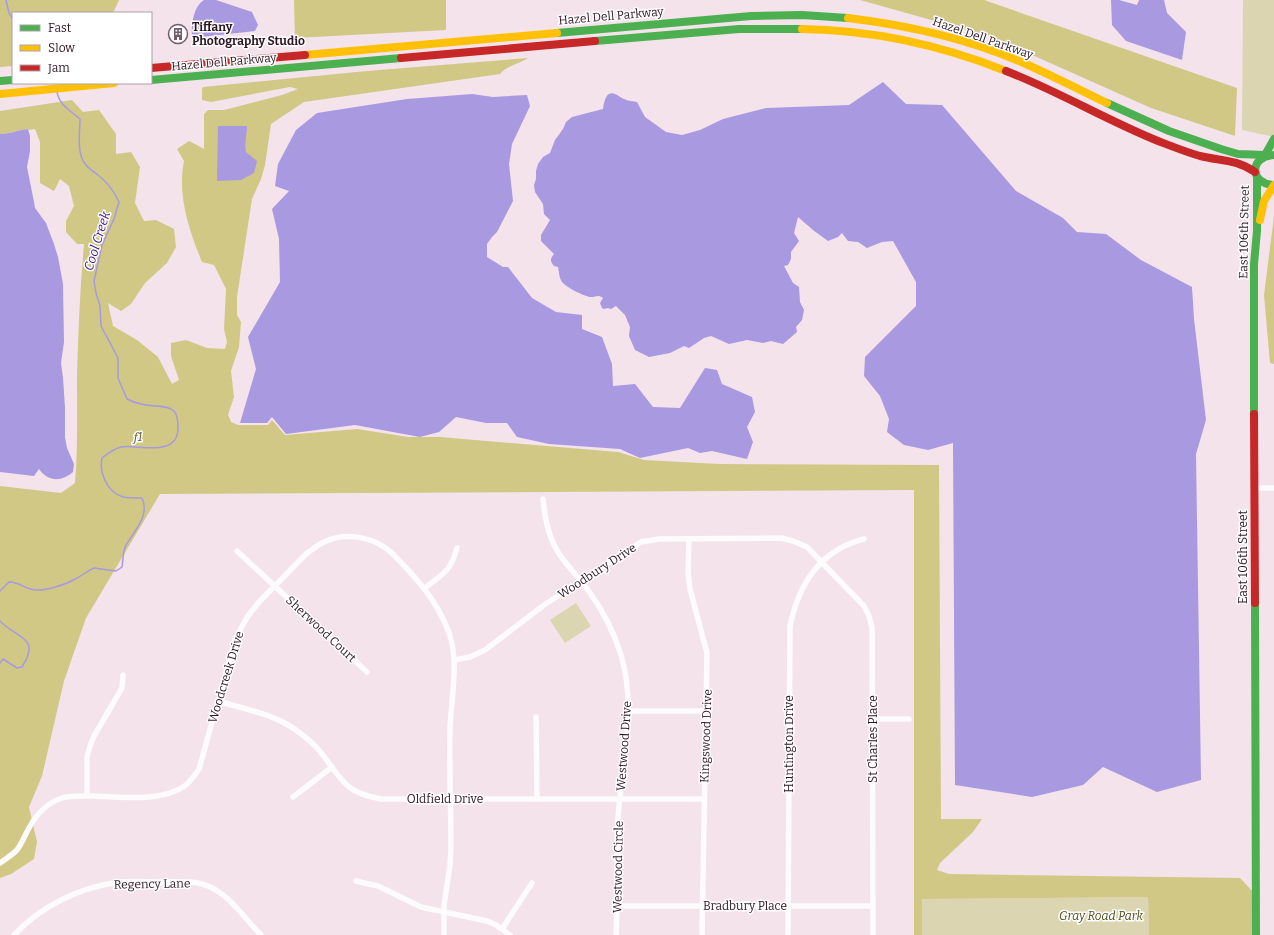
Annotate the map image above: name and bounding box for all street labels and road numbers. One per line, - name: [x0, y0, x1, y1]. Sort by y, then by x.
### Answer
- street label: Hazel Dell Parkway: [558, 4, 665, 28]
- street label: Hazel Dell Parkway: [931, 14, 1036, 62]
- street label: Hazel Dell Parkway: [171, 50, 278, 74]
- street label: East 106th Street: [1236, 184, 1252, 279]
- street label: East 106th Street: [1236, 509, 1250, 604]
- street label: Woodbury Drive: [555, 540, 639, 602]
- street label: Sherwood Court: [283, 593, 359, 665]
- street label: Woodcreek Drive: [205, 629, 247, 725]
- street label: Kingswood Drive: [697, 689, 715, 783]
- street label: Huntington Drive: [782, 695, 796, 793]
- street label: St Charles Place: [866, 695, 880, 783]
- street label: Westwood Drive: [614, 701, 634, 791]
- street label: Oldfield Drive: [407, 792, 483, 806]
- street label: Westwood Circle: [610, 821, 626, 913]
- street label: Regency Lane: [113, 876, 191, 892]
- street label: Bradbury Place: [703, 899, 787, 913]

